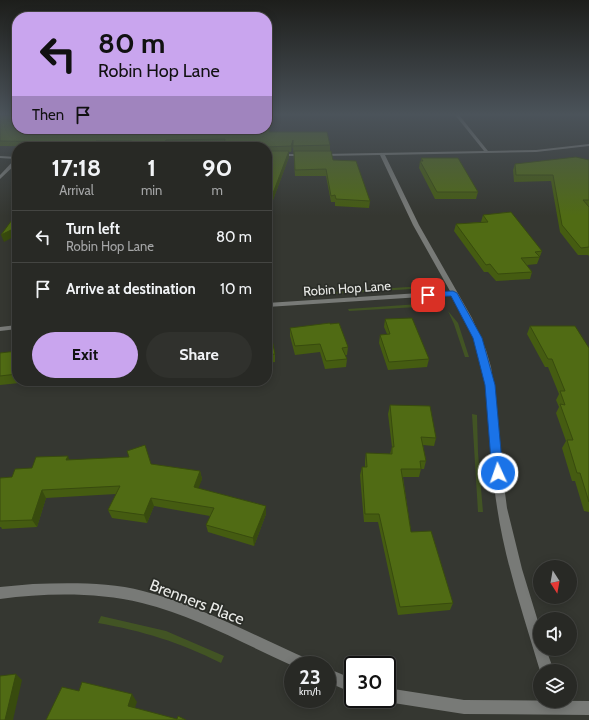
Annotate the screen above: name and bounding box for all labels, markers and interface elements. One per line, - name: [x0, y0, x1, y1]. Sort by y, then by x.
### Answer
- text: 80 m: [98, 26, 165, 60]
- icon: left: [32, 28, 84, 80]
- text: Robin Hop Lane: [98, 60, 220, 82]
- icon: arrive: [72, 104, 94, 126]
- text: Then: [32, 106, 64, 124]
- text: 17:18: [52, 153, 101, 182]
- text: 1: [147, 153, 156, 182]
- text: 90: [202, 153, 232, 182]
- text: Arrival: [59, 182, 94, 198]
- text: min: [141, 182, 162, 198]
- text: m: [211, 182, 223, 198]
- text: Turn left: [66, 220, 120, 238]
- icon: left: [32, 226, 54, 248]
- text: 80 m: [216, 228, 252, 246]
- text: Robin Hop Lane: [66, 238, 154, 254]
- street label: Robin Hop Lane: [303, 277, 392, 299]
- icon: arrive: [32, 278, 54, 300]
- pin: [411, 278, 445, 312]
- text: Arrive at destination: [66, 280, 196, 298]
- text: 10 m: [220, 280, 252, 298]
- icon: arrive: [417, 284, 439, 306]
- button: Exit: [32, 332, 138, 378]
- button: Share: [146, 332, 252, 378]
- position arrow: [477, 452, 519, 494]
- north arrow: [533, 560, 577, 604]
- map controls: [533, 560, 577, 708]
- street label: Brenners Place: [147, 575, 247, 629]
- button: sound: [533, 612, 577, 656]
- speed limit sign: 30: [344, 656, 396, 708]
- button: layers: [533, 664, 577, 708]
- text: 23: [299, 665, 321, 689]
- text: km/h: [299, 685, 321, 698]

